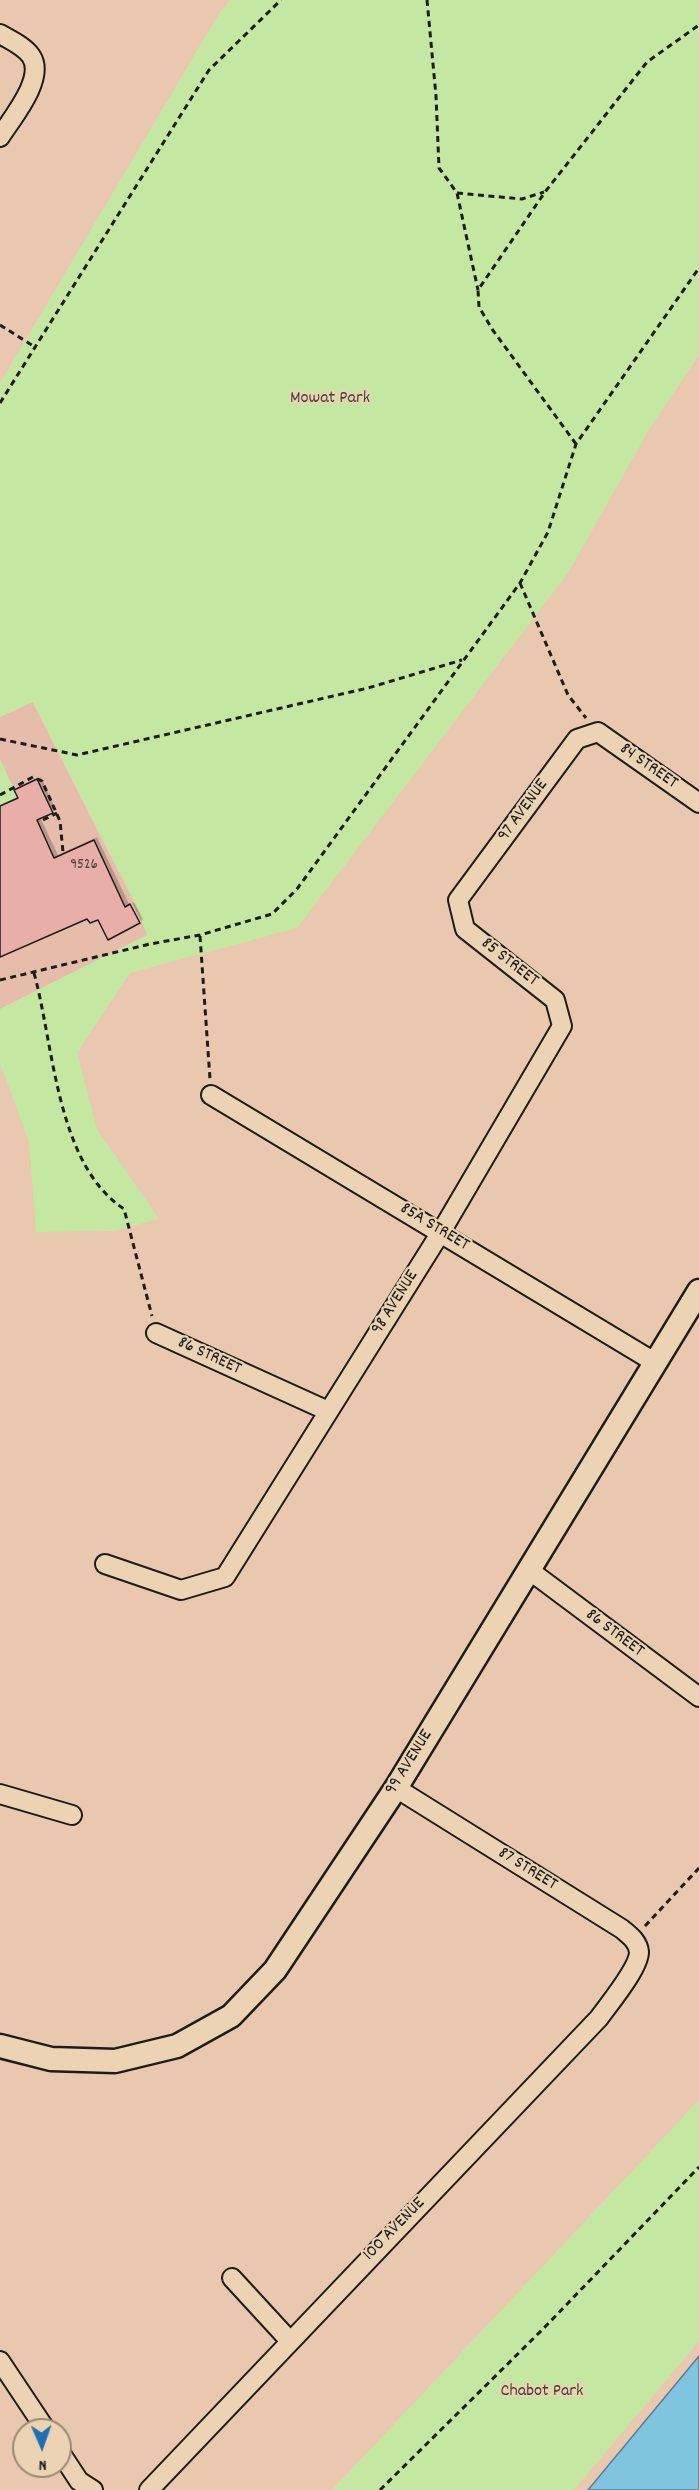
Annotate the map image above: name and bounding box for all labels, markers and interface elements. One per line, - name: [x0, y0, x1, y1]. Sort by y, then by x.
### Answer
- park label: Mowat Park: [290, 389, 370, 411]
- street label: 84 STREET: [615, 739, 681, 795]
- street label: 97 AVENUE: [494, 776, 554, 846]
- house number: 9526: [70, 857, 98, 875]
- street label: 85 STREET: [476, 934, 542, 992]
- street label: 85A STREET: [395, 1199, 473, 1257]
- street label: 98 AVENUE: [368, 1267, 424, 1339]
- street label: 86 STREET: [174, 1333, 244, 1381]
- street label: 86 STREET: [581, 1605, 647, 1663]
- street label: 99 AVENUE: [381, 1726, 439, 1800]
- street label: 87 STREET: [493, 1843, 561, 1897]
- street label: 100 AVENUE: [359, 2194, 431, 2266]
- park label: Chabot Park: [501, 2382, 583, 2404]
- north arrow: [12, 2418, 72, 2478]
- text: N: [38, 2453, 47, 2476]

